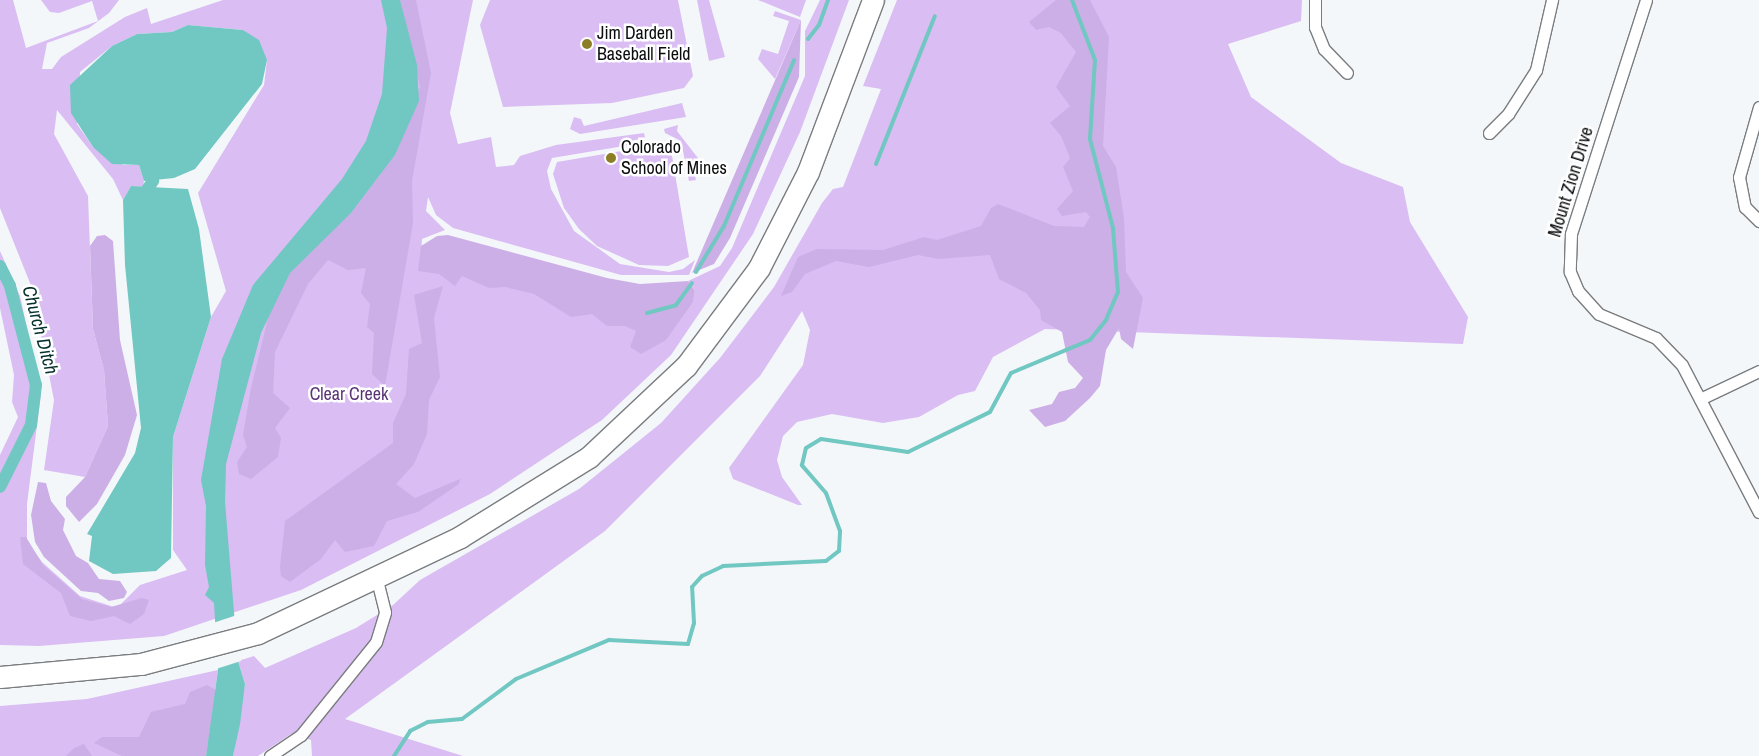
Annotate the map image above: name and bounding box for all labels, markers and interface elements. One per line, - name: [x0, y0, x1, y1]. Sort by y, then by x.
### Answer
- place label: Jim Darden Baseball Field: [597, 23, 691, 66]
- marker: Jim Darden Baseball Field: [581, 38, 593, 50]
- street label: Mount Zion Drive: [1544, 124, 1598, 240]
- place label: Colorado School of Mines: [621, 137, 727, 180]
- marker: Colorado School of Mines: [605, 152, 617, 164]
- water label: Church Ditch: [17, 283, 63, 377]
- park label: Clear Creek: [310, 383, 388, 405]

